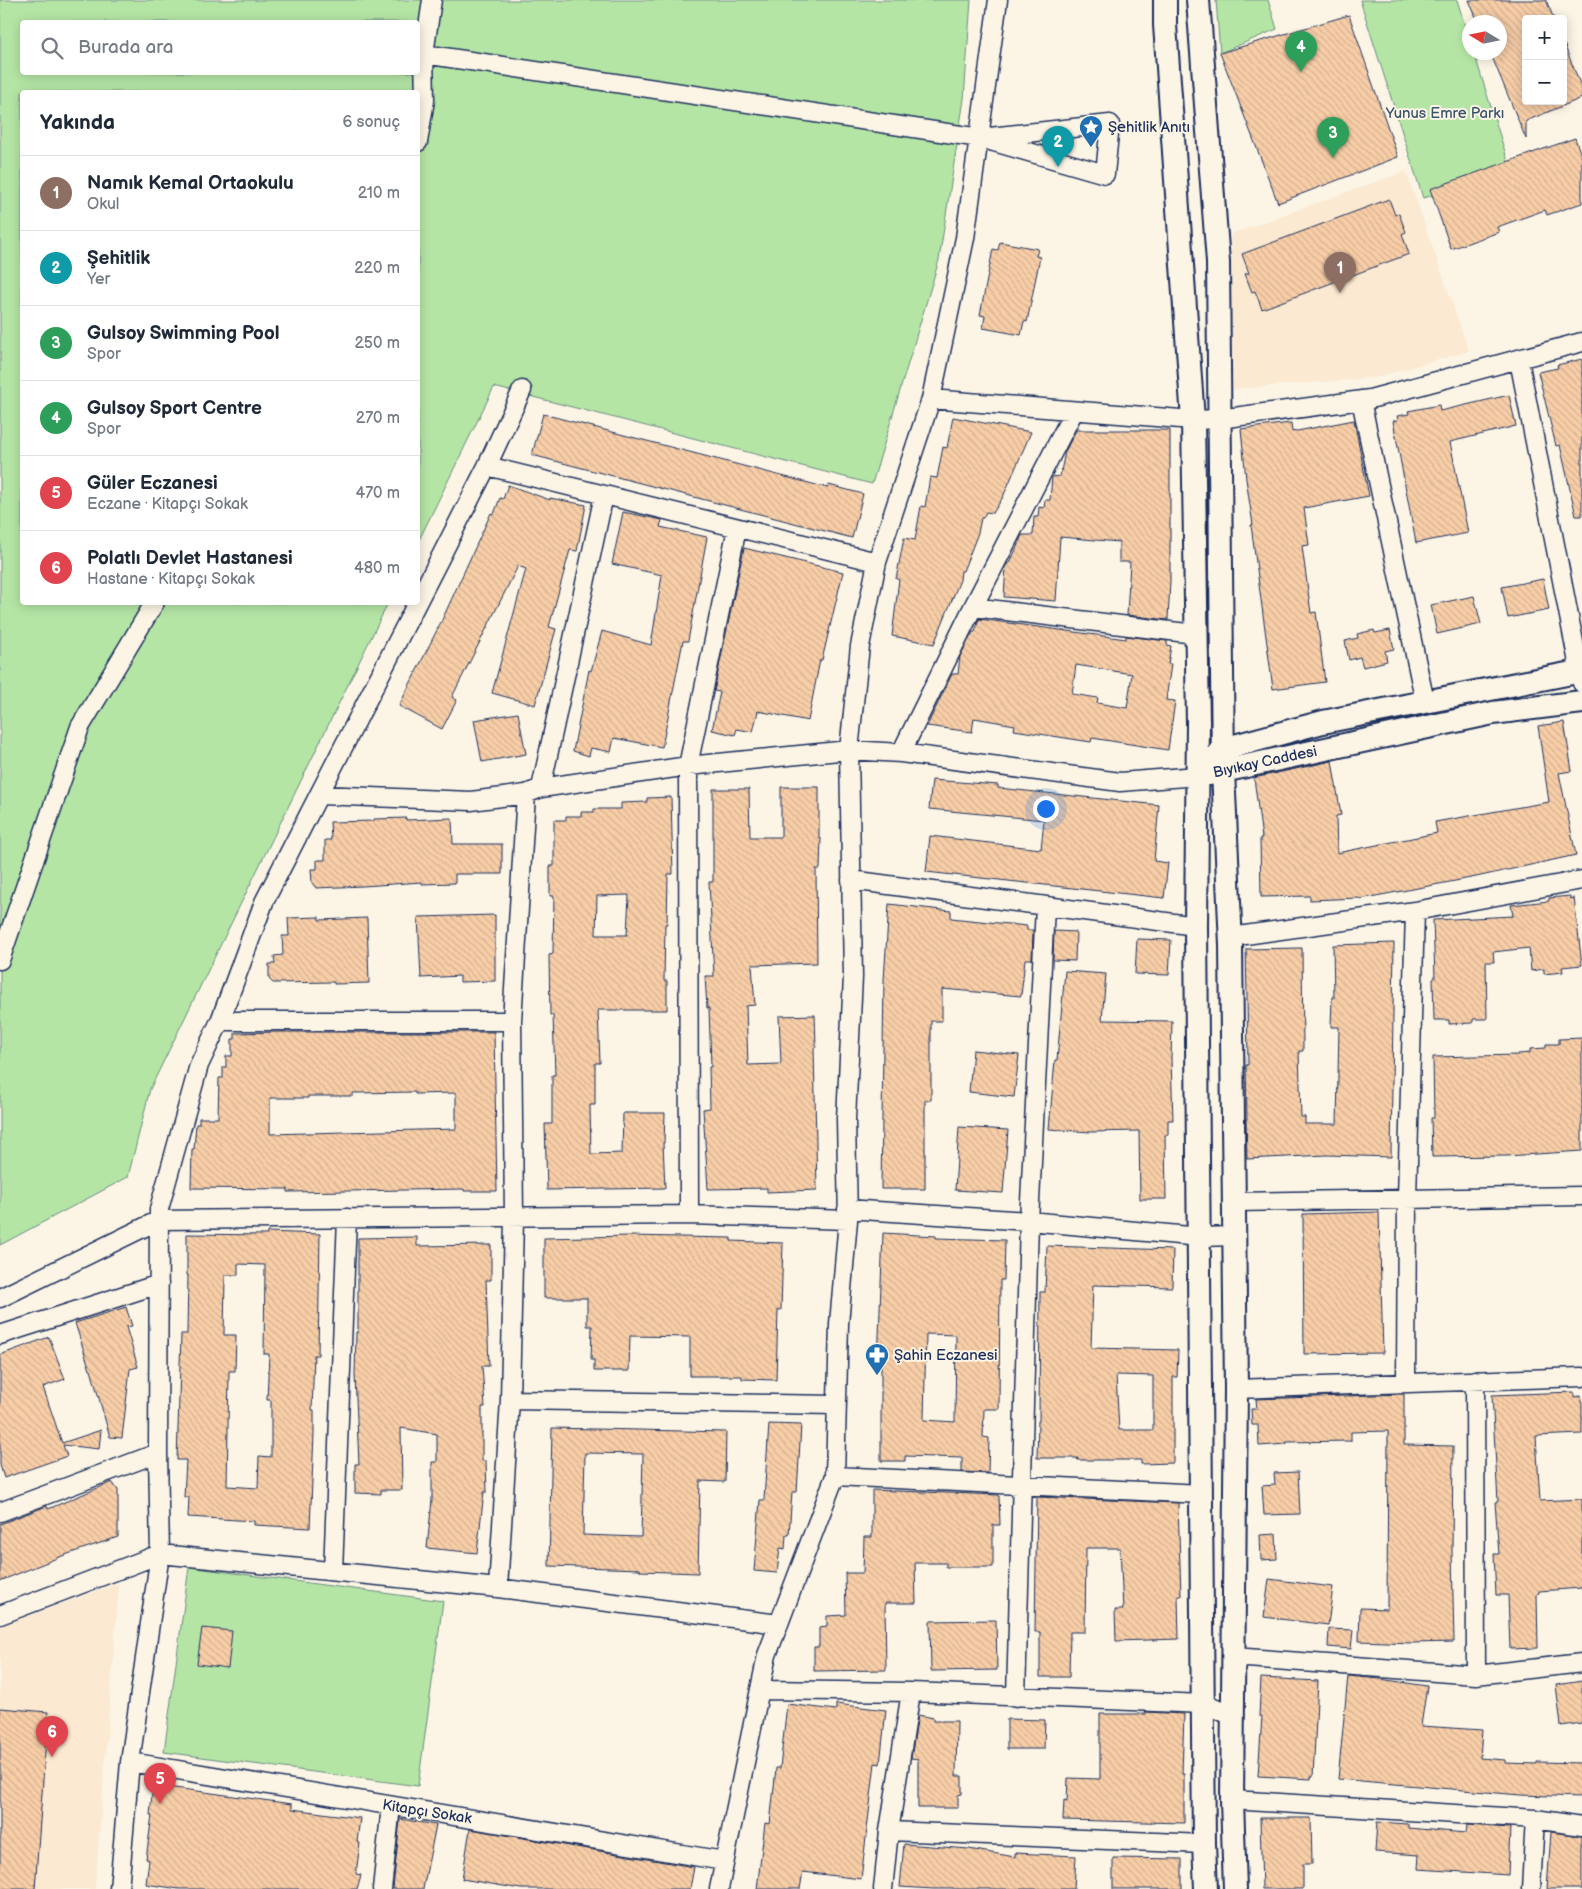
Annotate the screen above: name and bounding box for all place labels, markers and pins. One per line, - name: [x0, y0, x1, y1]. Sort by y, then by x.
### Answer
- pin: 4: [1285, 31, 1317, 72]
- place icon: Şehitlik Anıtı: [1078, 114, 1104, 148]
- pin: 3: [1317, 117, 1349, 158]
- place label: Şehitlik Anıtı: [1108, 118, 1190, 137]
- pin: 2: [1042, 126, 1074, 167]
- pin: 1: [1324, 252, 1356, 293]
- pharmacy icon: Şahin Eczanesi: [864, 1342, 890, 1376]
- place label: Şahin Eczanesi: [894, 1346, 998, 1365]
- pin: 6: [36, 1716, 68, 1757]
- pin: 5: [144, 1763, 176, 1804]

